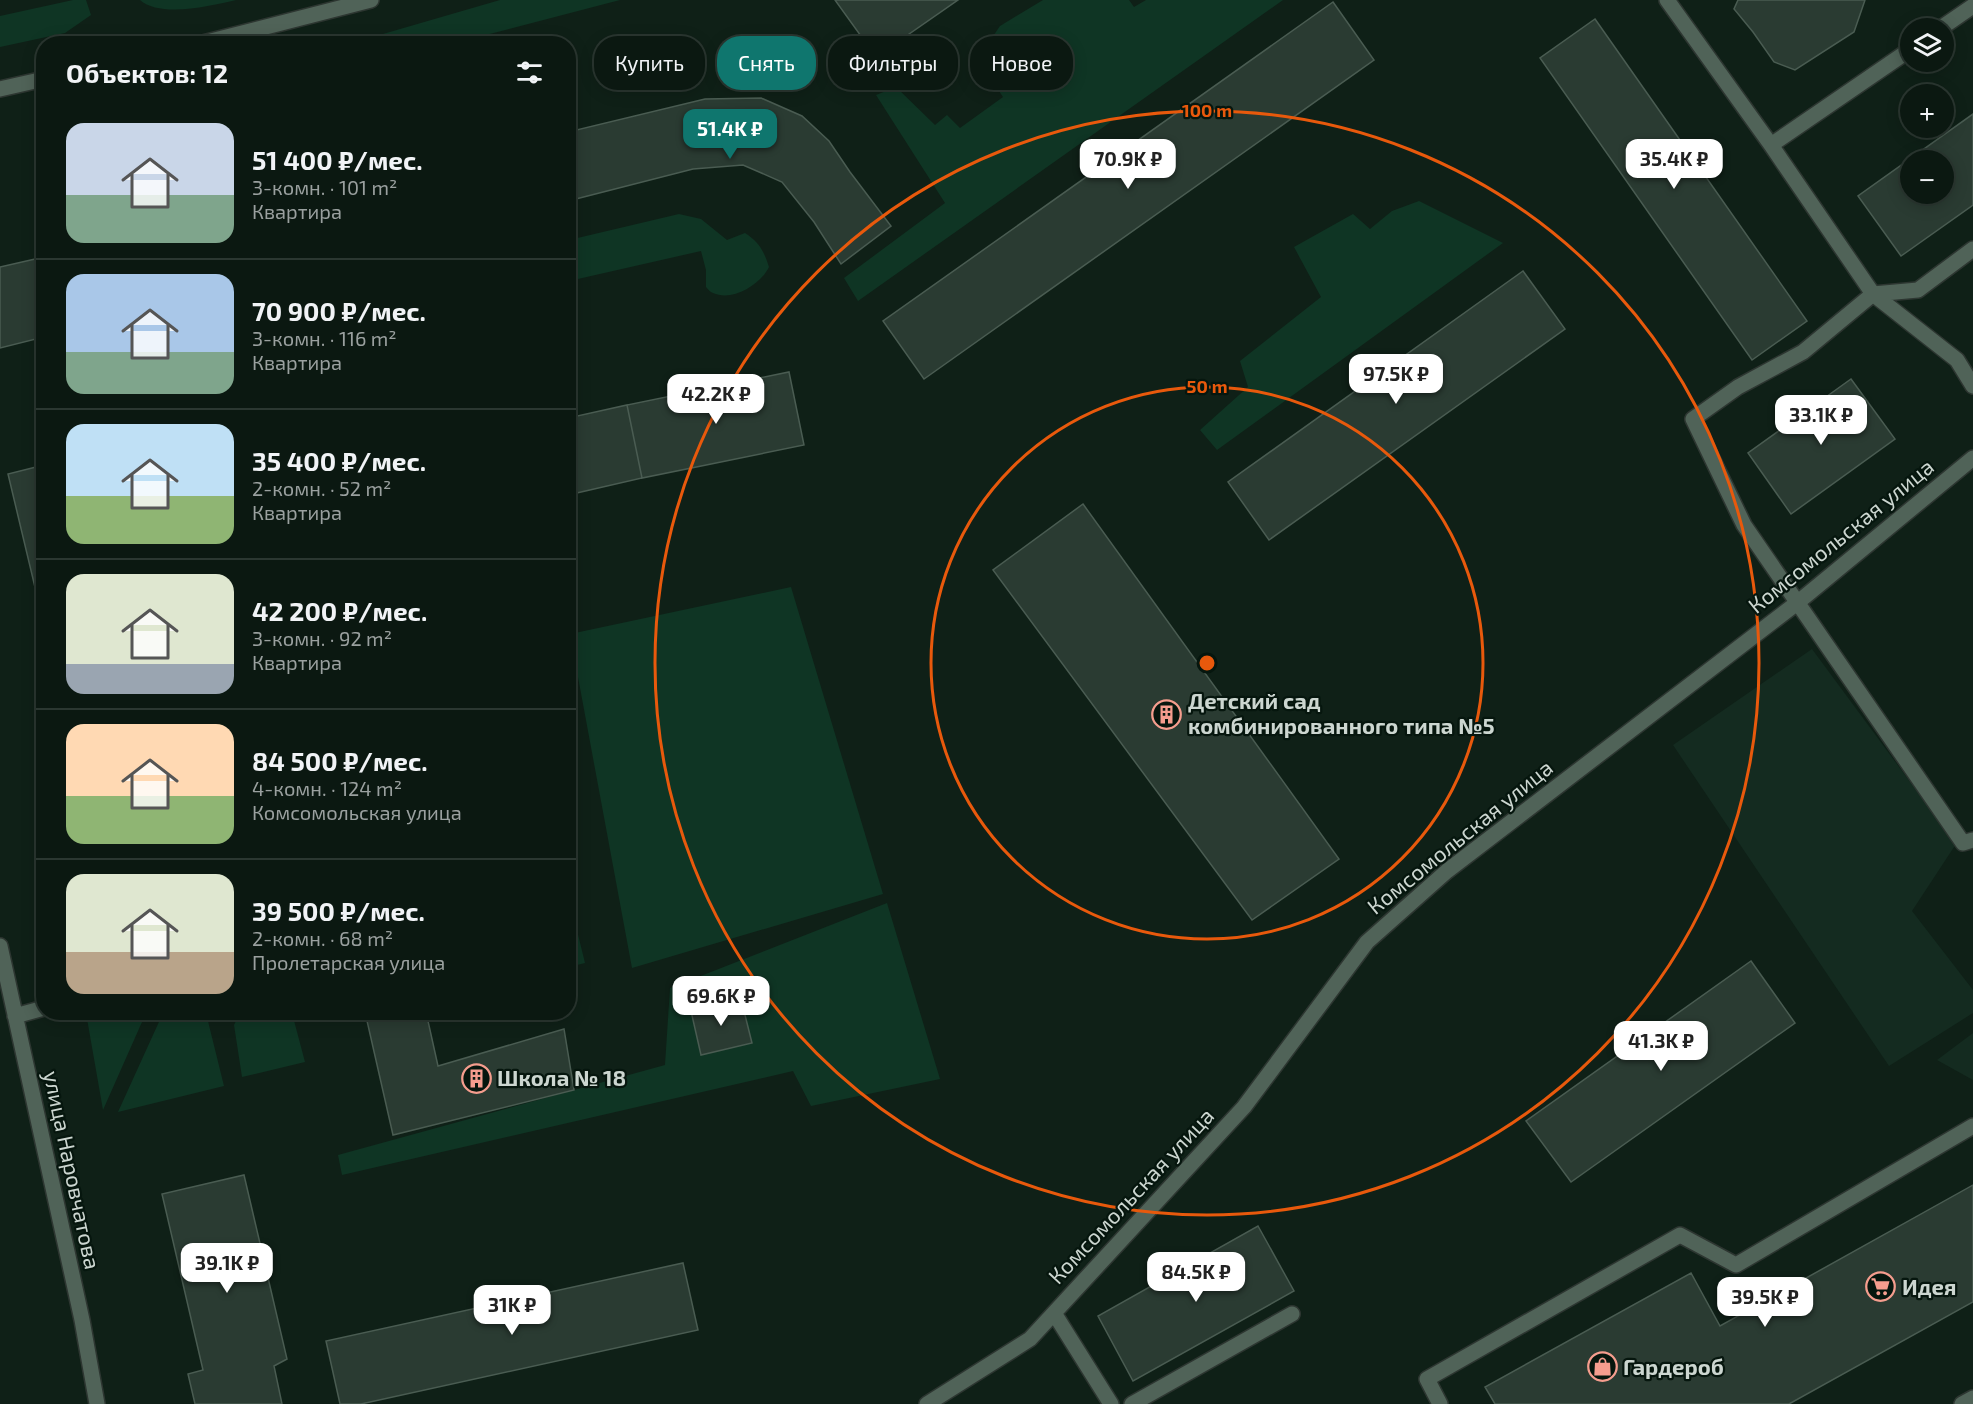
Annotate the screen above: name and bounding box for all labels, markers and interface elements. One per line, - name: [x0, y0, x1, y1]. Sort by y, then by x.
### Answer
- map controls: [1900, 18, 1954, 204]
- button: layers: [1900, 18, 1954, 72]
- chip: Купить: [594, 36, 705, 90]
- chip: Снять: [717, 36, 816, 90]
- chip: Фильтры: [828, 36, 958, 90]
- chip: Новое: [970, 36, 1073, 90]
- icon: filters: [513, 56, 546, 89]
- text: Объектов: 12: [66, 57, 228, 88]
- button: +: [1900, 84, 1954, 138]
- text: 100 m: [1182, 99, 1232, 121]
- pin: 51.4K ₽: [675, 109, 785, 160]
- text: 51.4K ₽: [697, 116, 763, 140]
- pin: 70.9K ₽: [1073, 139, 1183, 190]
- pin: 35.4K ₽: [1619, 139, 1729, 190]
- text: 51 400 ₽/мес.: [252, 144, 423, 175]
- text: 70.9K ₽: [1094, 146, 1162, 170]
- text: 35.4K ₽: [1640, 146, 1708, 170]
- icon: home: [114, 147, 186, 219]
- button: −: [1900, 150, 1954, 204]
- text: 3-комн. · 101 m²: [252, 175, 397, 199]
- text: Квартира: [252, 199, 342, 223]
- text: 70 900 ₽/мес.: [252, 295, 426, 326]
- icon: home: [114, 298, 186, 370]
- text: 3-комн. · 116 m²: [252, 326, 397, 350]
- text: Квартира: [252, 350, 342, 374]
- pin: 97.5K ₽: [1341, 354, 1451, 405]
- text: 97.5K ₽: [1363, 361, 1429, 385]
- pin: 42.2K ₽: [661, 374, 771, 425]
- text: 50 m: [1186, 375, 1228, 397]
- text: 42.2K ₽: [681, 381, 751, 405]
- pin: 33.1K ₽: [1766, 395, 1876, 446]
- text: 33.1K ₽: [1789, 402, 1853, 426]
- text: 35 400 ₽/мес.: [252, 445, 426, 476]
- icon: home: [114, 448, 186, 520]
- street label: Комсомольская улица: [1743, 453, 1939, 619]
- text: 2-комн. · 52 m²: [252, 476, 391, 500]
- text: Квартира: [252, 500, 342, 524]
- text: 42 200 ₽/мес.: [252, 595, 427, 626]
- icon: home: [114, 598, 186, 670]
- text: 3-комн. · 92 m²: [252, 626, 392, 650]
- text: Квартира: [252, 650, 342, 674]
- centre of rings: [1197, 653, 1217, 673]
- place label: Детский сад комбинированного типа №5: [1188, 687, 1495, 738]
- building icon: Детский сад комбинированного типа №5: [1151, 698, 1183, 730]
- text: 84 500 ₽/мес.: [252, 745, 428, 776]
- icon: home: [114, 748, 186, 820]
- street label: Комсомольская улица: [1362, 754, 1558, 920]
- text: 4-комн. · 124 m²: [252, 776, 402, 800]
- text: Комсомольская улица: [252, 800, 462, 824]
- text: 39 500 ₽/мес.: [252, 895, 425, 926]
- icon: home: [114, 898, 186, 970]
- text: 2-комн. · 68 m²: [252, 926, 393, 950]
- text: Пролетарская улица: [252, 950, 445, 974]
- pin: 69.6K ₽: [666, 976, 776, 1027]
- text: 69.6K ₽: [687, 983, 755, 1007]
- pin: 41.3K ₽: [1606, 1021, 1716, 1072]
- text: 41.3K ₽: [1628, 1028, 1694, 1052]
- building icon: Школа № 18: [460, 1062, 492, 1094]
- place label: Школа № 18: [497, 1064, 626, 1090]
- street label: улица Наровчатова: [38, 1068, 107, 1272]
- street label: Комсомольская улица: [1042, 1102, 1219, 1289]
- pin: 39.1K ₽: [172, 1243, 282, 1294]
- text: 39.1K ₽: [195, 1250, 259, 1274]
- pin: 84.5K ₽: [1141, 1252, 1251, 1303]
- text: 84.5K ₽: [1161, 1259, 1231, 1283]
- supermarket icon: Идея: [1865, 1271, 1897, 1303]
- place label: Идея: [1902, 1273, 1956, 1299]
- pin: 39.5K ₽: [1710, 1277, 1820, 1328]
- text: 39.5K ₽: [1731, 1284, 1799, 1308]
- pin: 31K ₽: [470, 1285, 554, 1336]
- text: 31K ₽: [488, 1292, 536, 1316]
- shop icon: Гардероб: [1586, 1351, 1618, 1383]
- place label: Гардероб: [1623, 1353, 1724, 1379]

